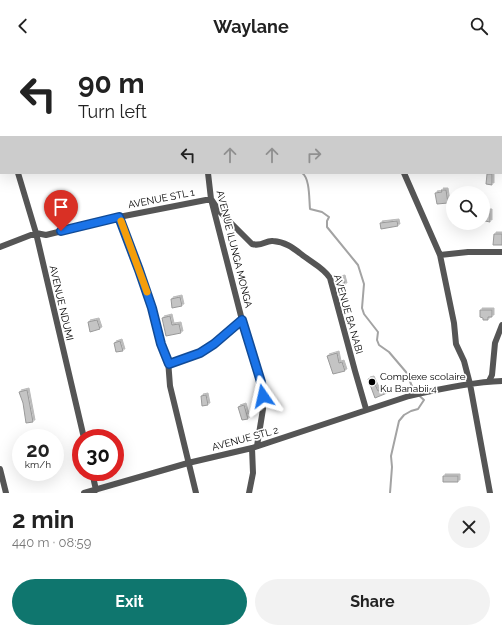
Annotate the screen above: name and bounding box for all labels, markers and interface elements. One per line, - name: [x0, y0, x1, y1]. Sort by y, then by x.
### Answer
- icon: back: [12, 15, 34, 37]
- icon: search: [468, 15, 490, 37]
- text: Waylane: [213, 16, 289, 37]
- text: 90 m: [78, 67, 144, 100]
- icon: left: [12, 68, 64, 120]
- text: Turn left: [78, 101, 147, 122]
- icon: left: [177, 144, 199, 166]
- icon: ahead: [219, 144, 241, 166]
- icon: ahead: [261, 144, 283, 166]
- icon: right: [303, 144, 325, 166]
- map controls: [446, 186, 490, 230]
- button: search: [446, 186, 490, 230]
- street label: AVENUE STL 1: [127, 187, 196, 210]
- street label: AVENUE ILUNGA MONGA: [215, 189, 254, 309]
- pin: [44, 190, 78, 231]
- icon: arrive: [50, 196, 72, 218]
- street label: AVENUE NDUMI: [48, 265, 75, 342]
- street label: AVENUE BA NABI: [332, 273, 365, 355]
- place label: Complexe scolaire Ku Banabii 4: [380, 371, 466, 394]
- position arrow: [242, 375, 284, 417]
- marker: Complexe scolaire Ku Banabii 4: [367, 377, 377, 387]
- street label: AVENUE STL 2: [211, 424, 280, 453]
- speed limit sign: 30: [72, 429, 124, 481]
- text: 20: [26, 438, 50, 462]
- text: km/h: [25, 459, 51, 470]
- text: 2 min: [12, 505, 74, 534]
- button: close: [448, 506, 490, 548]
- text: 440 m · 08:59: [12, 535, 91, 550]
- button: Exit: [12, 579, 247, 625]
- button: Share: [255, 579, 490, 625]

